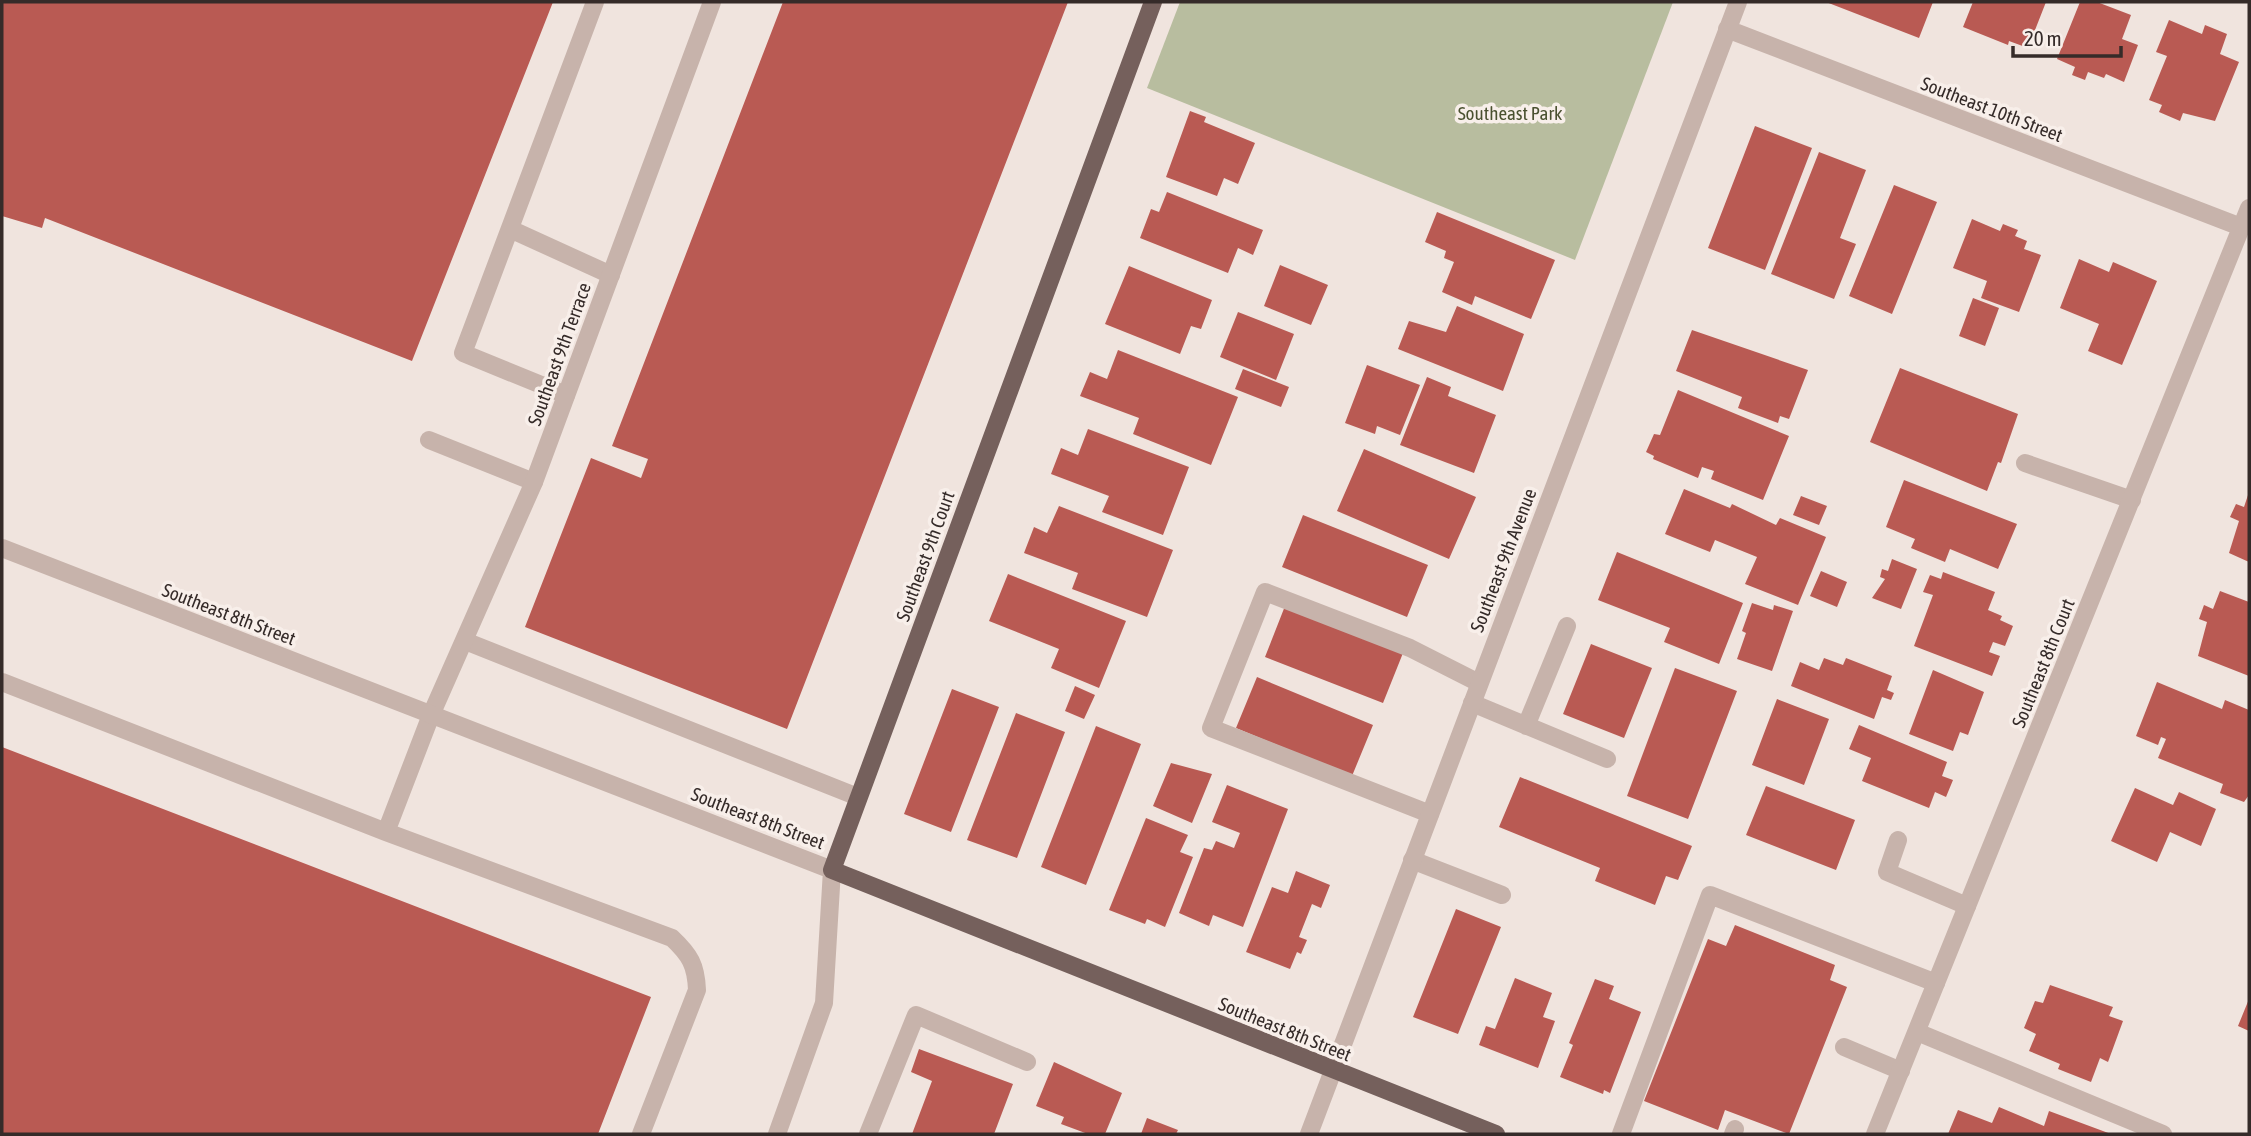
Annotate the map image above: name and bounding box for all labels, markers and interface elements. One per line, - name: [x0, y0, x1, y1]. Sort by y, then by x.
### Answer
- scale bar: [2013, 14, 2122, 58]
- text: 20 m: [2024, 26, 2062, 50]
- street label: Southeast 10th Street: [1918, 72, 2066, 146]
- park label: Southeast Park: [1458, 102, 1563, 124]
- street label: Southeast 9th Terrace: [523, 280, 595, 428]
- street label: Southeast 9th Avenue: [1466, 485, 1540, 635]
- street label: Southeast 9th Court: [891, 488, 959, 624]
- street label: Southeast 8th Street: [159, 578, 299, 650]
- street label: Southeast 8th Court: [2007, 595, 2079, 731]
- street label: Southeast 8th Street: [688, 782, 828, 854]
- street label: Southeast 8th Street: [1216, 992, 1354, 1066]

